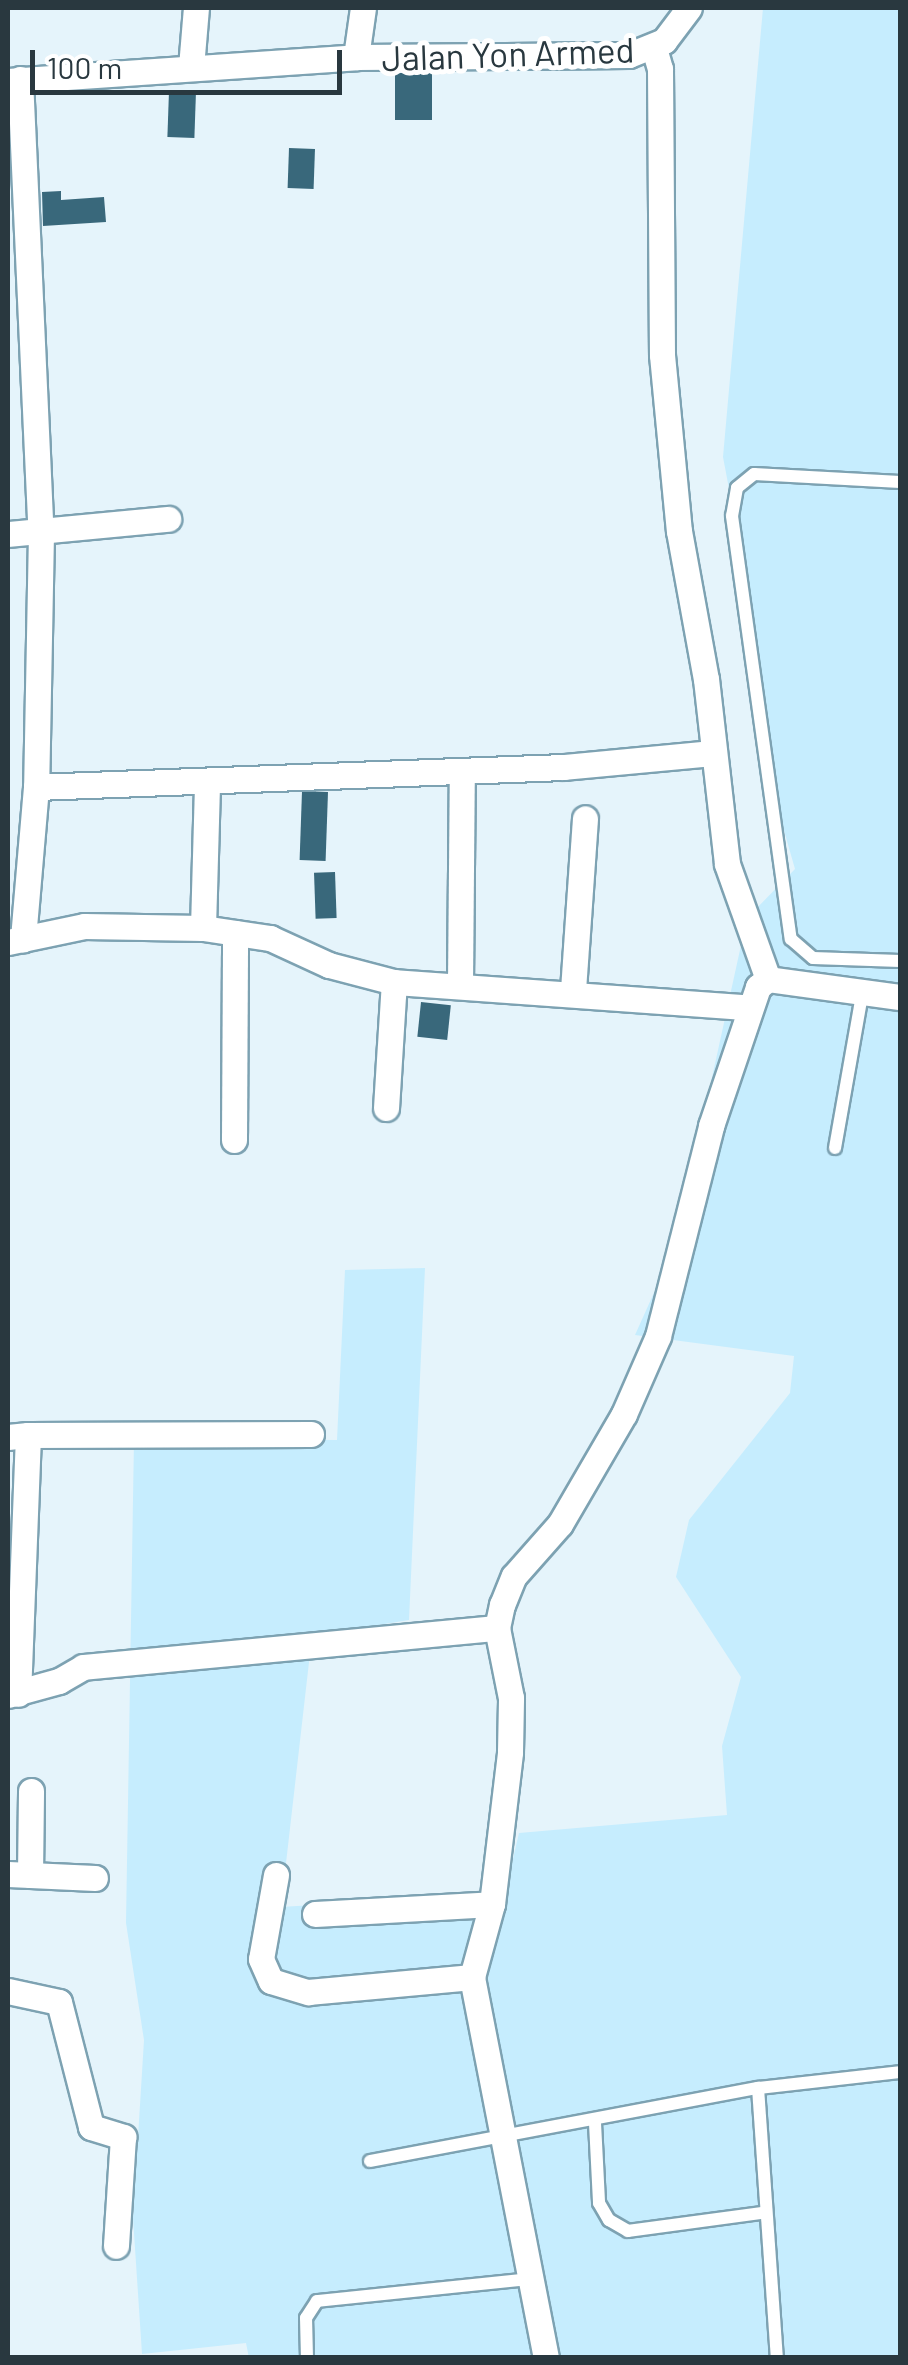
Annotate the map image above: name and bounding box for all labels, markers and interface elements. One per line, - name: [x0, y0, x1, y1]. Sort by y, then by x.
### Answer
- street label: Jalan Yon Armed: [381, 28, 635, 78]
- scale bar: [35, 30, 348, 92]
- text: 100 m: [47, 49, 122, 85]

